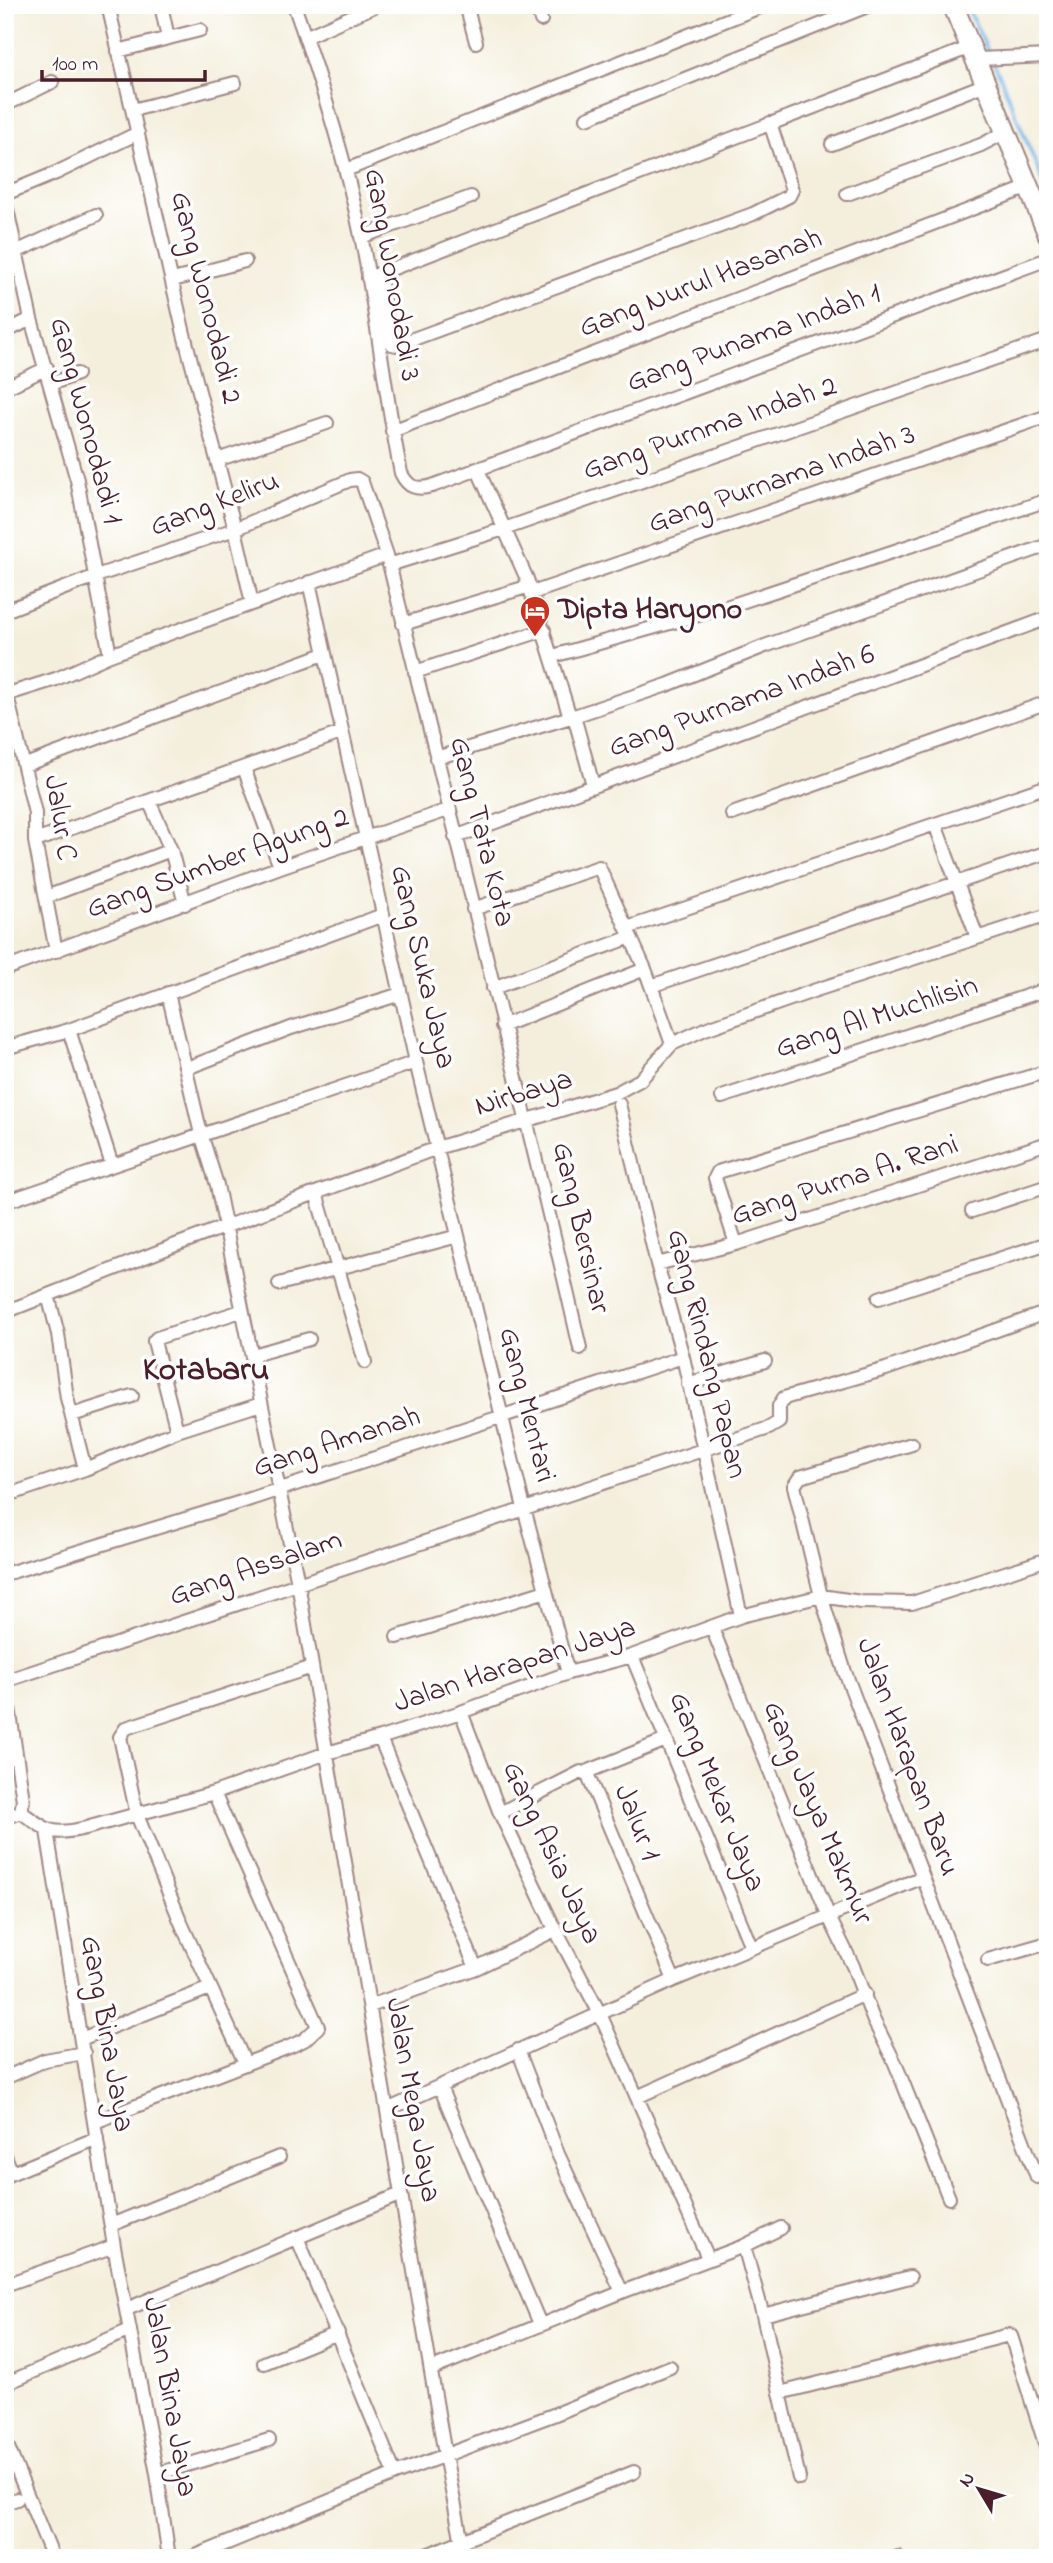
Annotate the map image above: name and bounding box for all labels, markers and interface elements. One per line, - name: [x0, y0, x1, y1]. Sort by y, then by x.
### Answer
- scale bar: [42, 38, 205, 82]
- text: 100 m: [52, 50, 98, 80]
- street label: Gang Wonodadi 3: [351, 165, 431, 385]
- street label: Gang Wonodadi 2: [157, 187, 253, 409]
- street label: Gang Nurul Hasanah: [573, 217, 829, 351]
- street label: Gang Punama Indah 1: [621, 273, 887, 405]
- street label: Gang Wonodadi 1: [36, 313, 134, 529]
- street label: Gang Purnma Indah 2: [577, 365, 843, 493]
- street label: Gang Purnama Indah 3: [643, 414, 921, 546]
- street label: Gang Keliru: [144, 460, 286, 550]
- place label: Dipta Haryono: [556, 589, 742, 633]
- hotel icon: Dipta Haryono: [518, 594, 552, 638]
- street label: Gang Purnama Indah 6: [603, 633, 881, 771]
- street label: Gang Tata Kota: [436, 732, 526, 932]
- street label: Jalur C: [31, 772, 87, 864]
- street label: Gang Sumber Agung 2: [81, 796, 355, 932]
- street label: Gang Suka Jaya: [377, 861, 467, 1073]
- street label: Gang Al Muchlisin: [770, 965, 984, 1071]
- street label: Nirbaya: [470, 1058, 578, 1130]
- street label: Gang Purna A. Rani: [726, 1124, 964, 1238]
- street label: Gang Bersinar: [539, 1138, 621, 1319]
- street label: Gang Rindang Papan: [654, 1225, 758, 1483]
- street label: Gang Mentari: [486, 1323, 566, 1487]
- district label: Kotabaru: [143, 1347, 269, 1395]
- street label: Gang Amanah: [247, 1395, 427, 1491]
- street label: Gang Assalam: [163, 1519, 349, 1619]
- street label: Jalan Harapan Jaya: [388, 1606, 642, 1726]
- street label: Jalan Harapan Baru: [843, 1632, 971, 1882]
- street label: Gang Mekar Jaya: [656, 1685, 776, 1899]
- street label: Gang Jaya Makmur: [750, 1694, 884, 1932]
- street label: Gang Asia Jaya: [489, 1754, 613, 1952]
- street label: Jalur 1: [601, 1778, 671, 1868]
- street label: Gang Bina Jaya: [67, 1932, 145, 2136]
- street label: Jalan Mega Jaya: [372, 1994, 452, 2206]
- street label: Jalan Bina Jaya: [130, 2294, 208, 2500]
- north arrow: [944, 2454, 1014, 2524]
- text: N: [953, 2467, 982, 2493]

